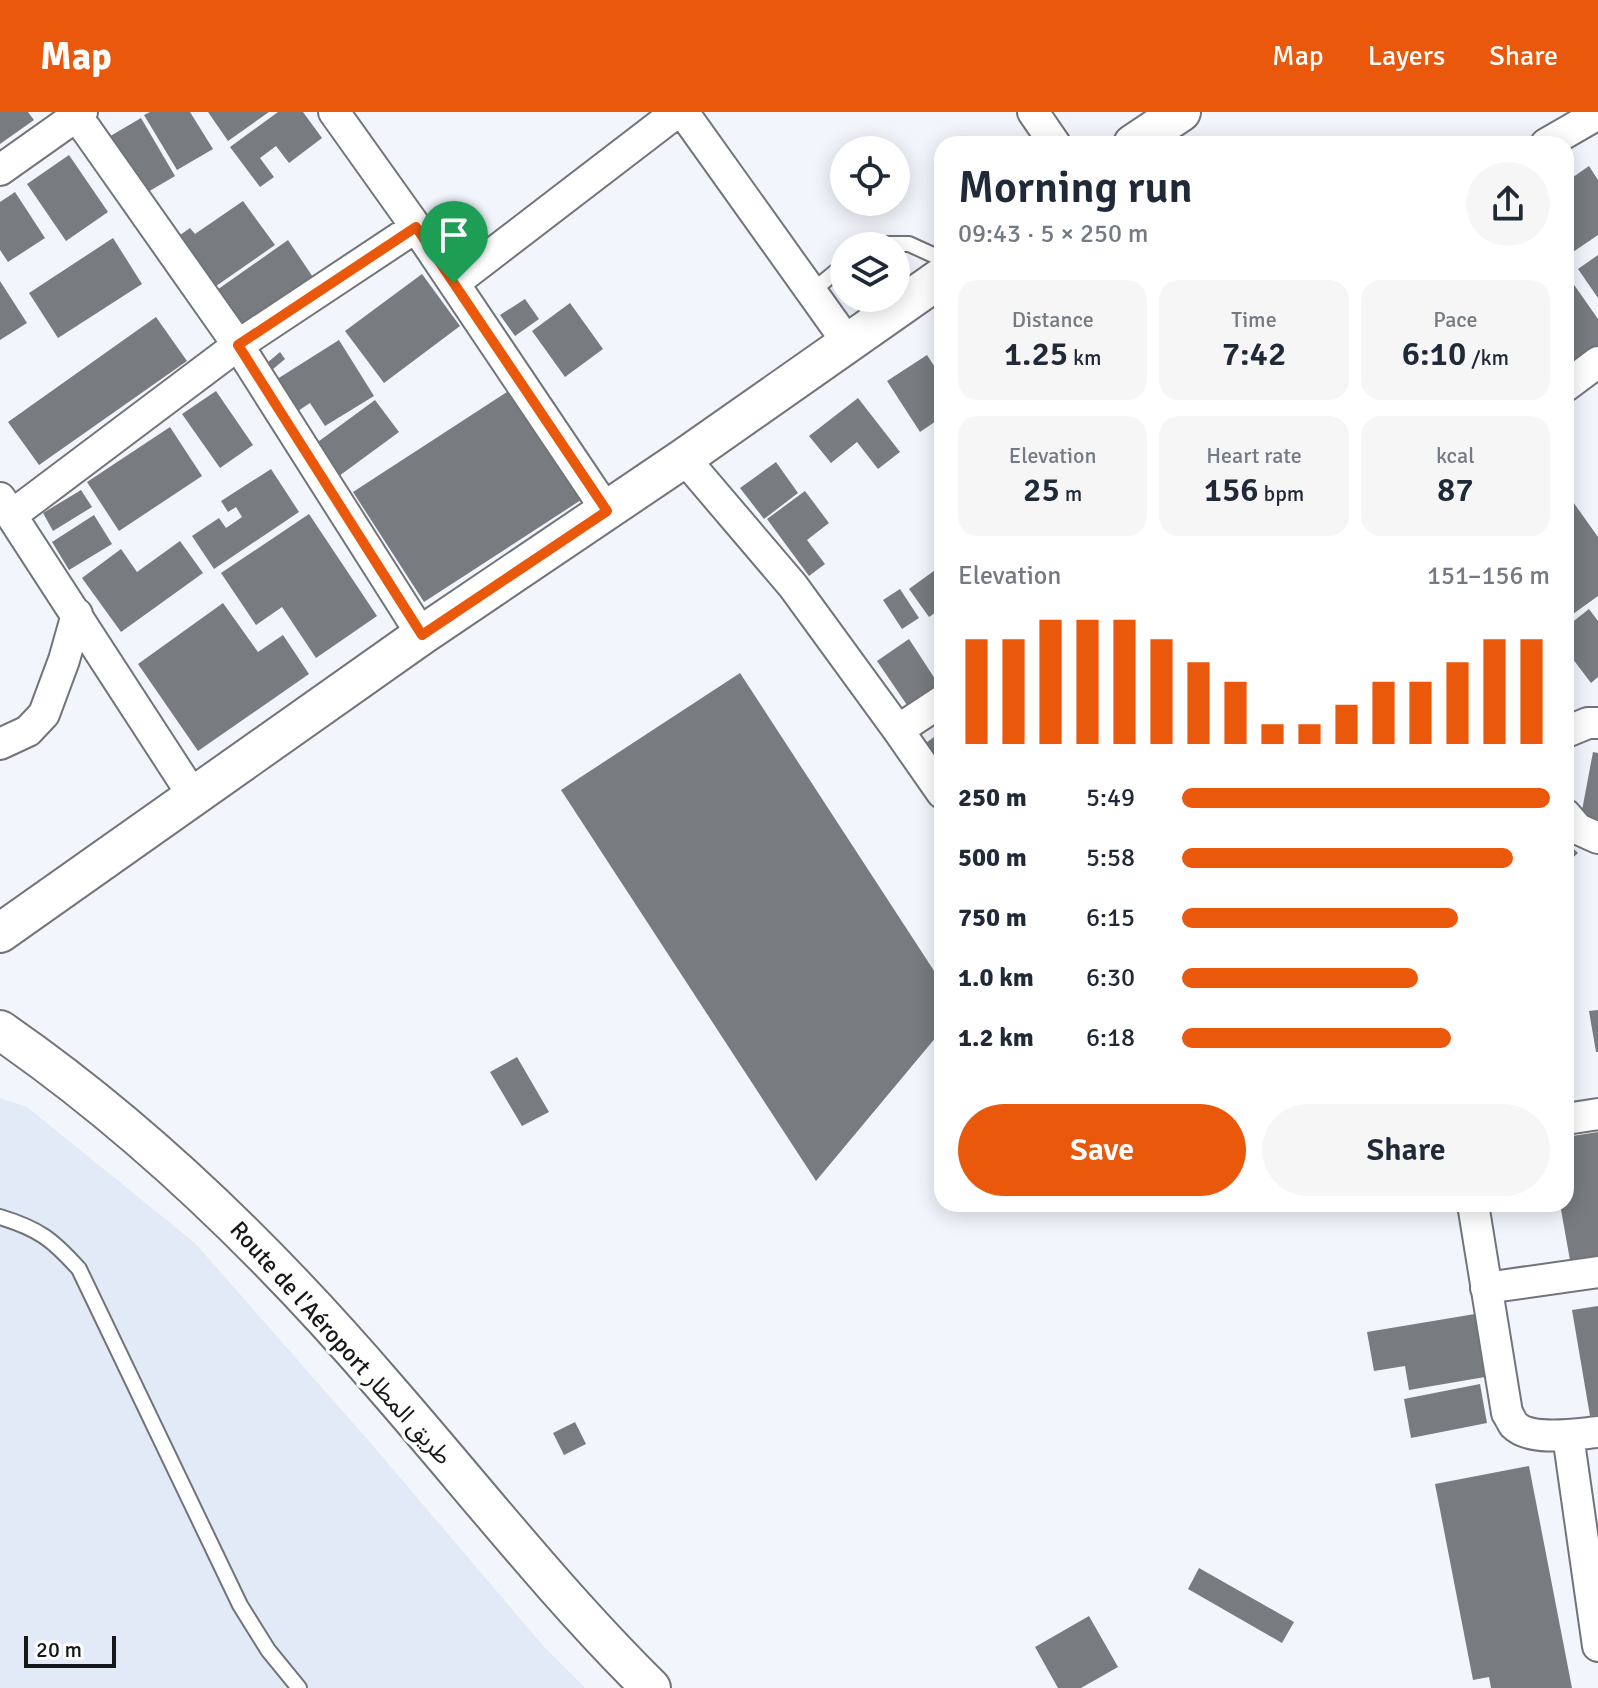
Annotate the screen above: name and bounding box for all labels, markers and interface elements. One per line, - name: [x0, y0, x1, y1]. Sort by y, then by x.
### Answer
- text: Map: [40, 33, 112, 80]
- text: Map: [1272, 39, 1324, 73]
- text: Layers: [1368, 39, 1445, 73]
- text: Share: [1489, 39, 1558, 73]
- map controls: [830, 136, 910, 312]
- button: locate: [830, 136, 910, 216]
- text: Morning run: [958, 161, 1193, 215]
- button: share: [1466, 162, 1550, 246]
- pin: [420, 201, 488, 283]
- icon: arrive: [432, 213, 476, 257]
- text: 09:43 · 5 × 250 m: [958, 218, 1149, 250]
- button: layers: [830, 232, 910, 312]
- text: Distance: [1012, 306, 1094, 333]
- text: Time: [1231, 306, 1277, 333]
- text: Pace: [1433, 306, 1477, 333]
- text: 1.25: [1004, 333, 1068, 375]
- text: 7:42: [1222, 333, 1286, 375]
- text: 6:10: [1402, 333, 1466, 375]
- text: km: [1068, 344, 1102, 371]
- text: /km: [1466, 344, 1509, 371]
- text: Elevation: [1009, 442, 1096, 469]
- text: Heart rate: [1206, 442, 1302, 469]
- text: kcal: [1436, 442, 1475, 469]
- text: 25: [1023, 469, 1060, 511]
- text: 156: [1204, 469, 1259, 511]
- text: 87: [1437, 469, 1474, 511]
- text: m: [1060, 480, 1082, 507]
- text: bpm: [1259, 480, 1304, 507]
- text: Elevation: [958, 560, 1062, 592]
- text: 151–156 m: [1427, 560, 1550, 592]
- text: 250 m: [958, 782, 1027, 814]
- text: 5:49: [1086, 782, 1135, 814]
- text: 500 m: [958, 842, 1027, 874]
- text: 5:58: [1086, 842, 1135, 874]
- text: 750 m: [958, 902, 1027, 934]
- text: 6:15: [1086, 902, 1135, 934]
- text: 1.0 km: [958, 962, 1034, 994]
- text: 6:30: [1086, 962, 1135, 994]
- text: 1.2 km: [958, 1022, 1034, 1054]
- text: 6:18: [1086, 1022, 1135, 1054]
- button: Save: [958, 1104, 1246, 1196]
- button: Share: [1262, 1104, 1550, 1196]
- street label: Route de l'Aéroport طريق المطار: [224, 1215, 458, 1471]
- scale bar: [24, 1632, 116, 1668]
- text: 20 m: [36, 1636, 82, 1663]

